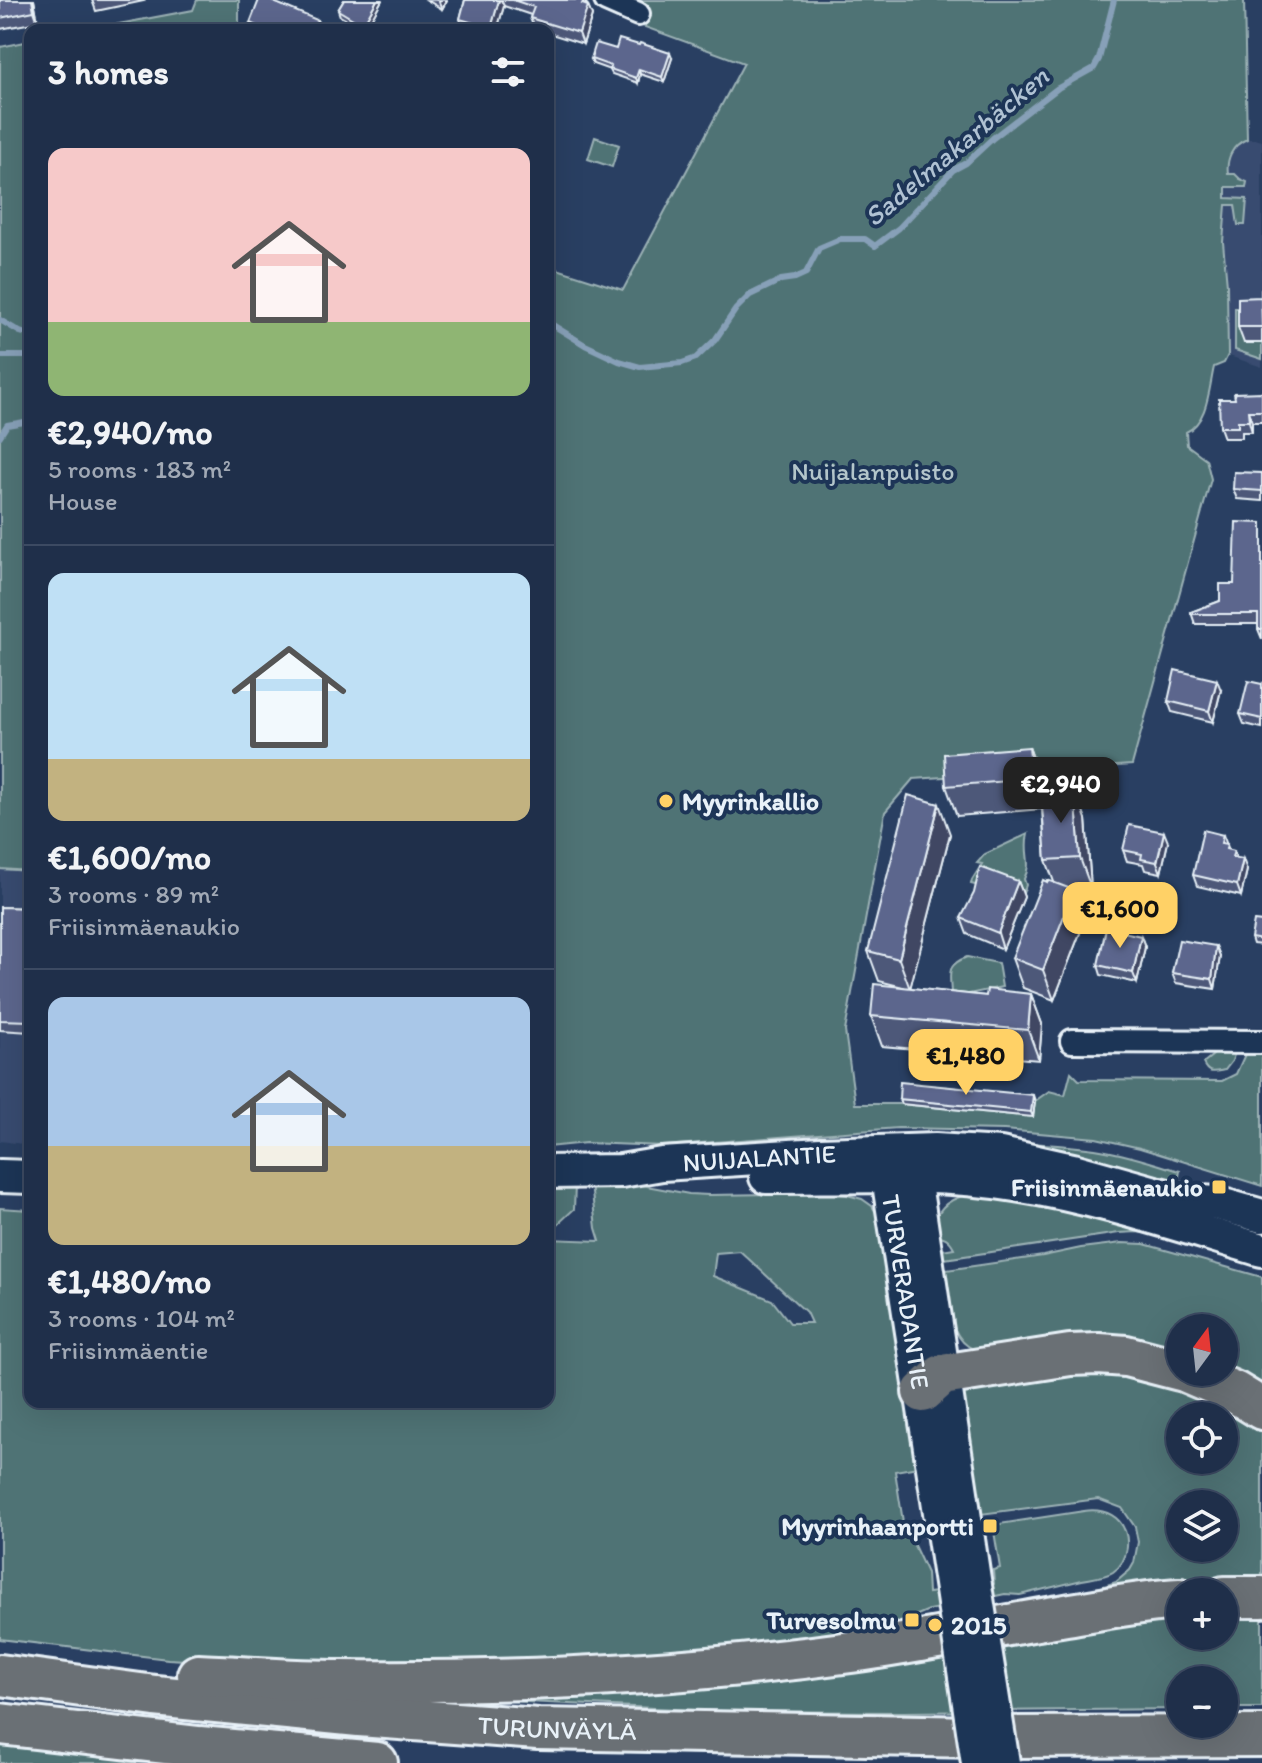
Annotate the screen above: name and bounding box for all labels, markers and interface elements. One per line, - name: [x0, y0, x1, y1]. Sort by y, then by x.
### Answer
- icon: filters: [486, 50, 530, 94]
- text: 3 homes: [48, 52, 169, 93]
- water label: Sadelmakarbäcken: [857, 58, 1056, 233]
- icon: home: [217, 200, 361, 344]
- text: €2,940/mo: [48, 412, 213, 453]
- text: 5 rooms · 183 m²: [48, 453, 231, 485]
- park label: Nuijalanpuisto: [791, 455, 955, 487]
- text: House: [48, 485, 118, 517]
- icon: home: [217, 625, 361, 769]
- pin: €2,940: [996, 757, 1126, 825]
- text: €2,940: [1021, 767, 1101, 799]
- place label: Myyrinkallio: [682, 785, 819, 817]
- marker: Myyrinkallio: [657, 792, 675, 810]
- text: €1,600/mo: [48, 837, 211, 878]
- text: 3 rooms · 89 m²: [48, 878, 219, 910]
- pin: €1,600: [1055, 882, 1185, 950]
- text: €1,600: [1081, 892, 1159, 924]
- text: Friisinmäenaukio: [48, 910, 240, 942]
- pin: €1,480: [901, 1029, 1031, 1097]
- text: €1,480: [927, 1039, 1005, 1071]
- icon: home: [217, 1049, 361, 1193]
- street label: NUIJALANTIE: [682, 1137, 836, 1179]
- place label: Friisinmäenaukio: [1011, 1171, 1203, 1203]
- marker: Friisinmäenaukio: [1210, 1178, 1228, 1196]
- street label: TURVERADANTIE: [875, 1192, 937, 1391]
- text: €1,480/mo: [48, 1261, 211, 1302]
- text: 3 rooms · 104 m²: [48, 1302, 235, 1334]
- north arrow: [1166, 1314, 1238, 1386]
- map controls: [1166, 1314, 1238, 1738]
- text: Friisinmäentie: [48, 1334, 208, 1366]
- button: locate: [1166, 1402, 1238, 1474]
- button: layers: [1166, 1490, 1238, 1562]
- place label: Myyrinhaanportti: [781, 1510, 974, 1542]
- marker: Myyrinhaanportti: [981, 1517, 999, 1535]
- button: +: [1166, 1578, 1238, 1650]
- place label: Turvesolmu: [766, 1604, 897, 1636]
- place label: 2015: [951, 1609, 1007, 1641]
- marker: Turvesolmu: [903, 1611, 921, 1629]
- marker: 2015: [926, 1616, 944, 1634]
- button: −: [1166, 1666, 1238, 1738]
- street label: TURUNVÄYLÄ: [477, 1709, 637, 1747]

